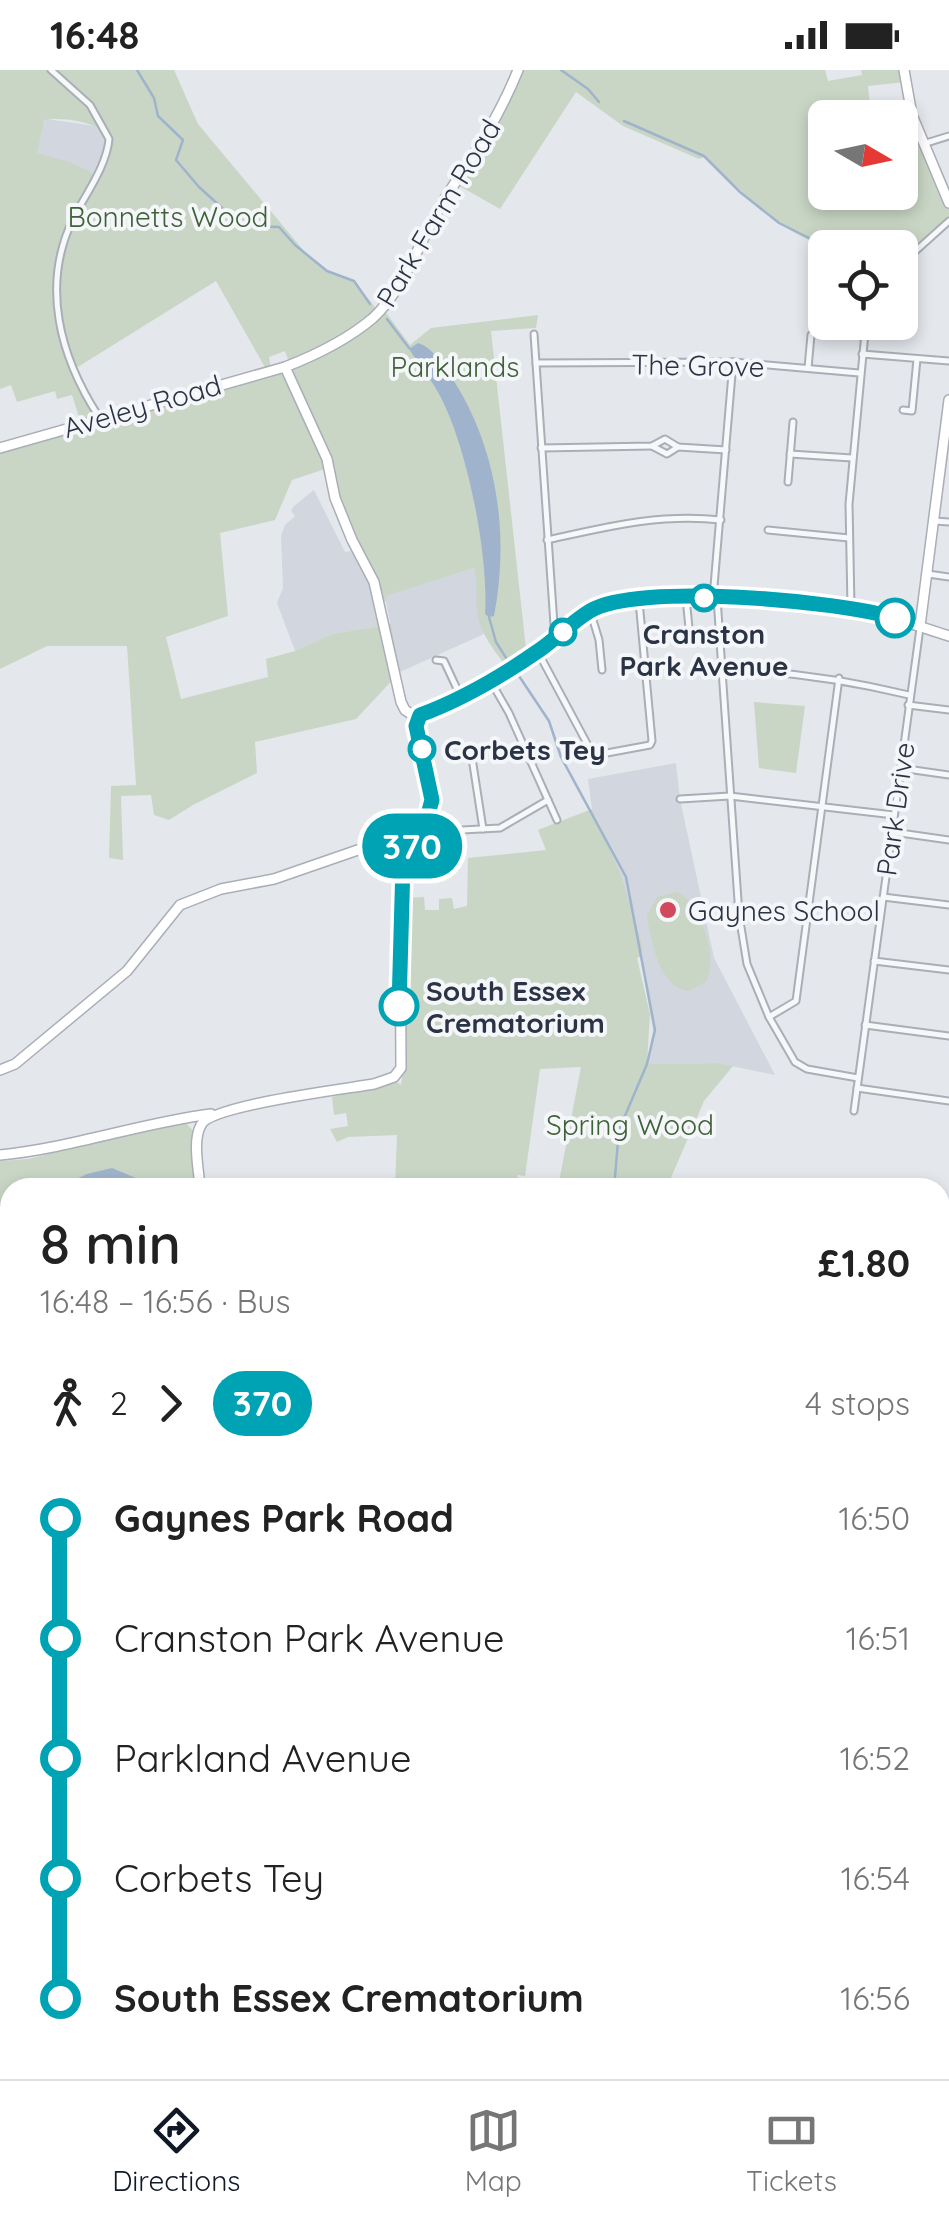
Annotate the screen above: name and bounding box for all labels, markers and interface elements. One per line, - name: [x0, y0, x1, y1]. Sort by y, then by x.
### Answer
- text: 16:48: [50, 11, 139, 59]
- north arrow: [808, 100, 918, 210]
- map controls: [808, 100, 918, 340]
- street label: Park Farm Road: [368, 113, 508, 313]
- park label: Bonnetts Wood: [67, 199, 269, 234]
- button: locate: [808, 230, 918, 340]
- street label: The Grove: [631, 346, 765, 384]
- park label: Parklands: [391, 349, 519, 384]
- street label: Aveley Road: [59, 367, 225, 445]
- marker: Cranston Park Avenue: [691, 585, 717, 611]
- unlabelled marker: [876, 599, 914, 637]
- place label: Cranston Park Avenue: [619, 616, 789, 683]
- unlabelled marker: [550, 619, 576, 645]
- place label: Corbets Tey: [444, 732, 606, 767]
- marker: Corbets Tey: [409, 736, 435, 762]
- street label: Park Drive: [868, 740, 922, 878]
- line badge: 370: [354, 814, 470, 878]
- text: 370: [382, 824, 442, 868]
- place label: Gaynes School: [688, 893, 880, 928]
- marker: Gaynes School: [657, 899, 679, 921]
- place label: South Essex Crematorium: [426, 973, 605, 1040]
- marker: South Essex Crematorium: [380, 987, 418, 1025]
- park label: Spring Wood: [546, 1107, 714, 1142]
- text: 8 min: [40, 1209, 181, 1278]
- text: £1.80: [818, 1239, 910, 1287]
- text: 16:48 – 16:56 · Bus: [40, 1281, 290, 1321]
- icon: walk: [40, 1376, 95, 1431]
- icon: forward: [143, 1376, 198, 1431]
- text: 370: [233, 1381, 292, 1425]
- text: 2: [110, 1383, 128, 1423]
- text: 4 stops: [805, 1383, 910, 1423]
- text: Gaynes Park Road: [114, 1494, 454, 1542]
- text: 16:50: [838, 1498, 910, 1538]
- text: Cranston Park Avenue: [114, 1614, 505, 1662]
- text: 16:51: [846, 1618, 910, 1658]
- text: Parkland Avenue: [114, 1734, 411, 1782]
- text: 16:52: [840, 1738, 910, 1778]
- text: Corbets Tey: [114, 1854, 324, 1902]
- text: 16:54: [841, 1858, 910, 1898]
- text: South Essex Crematorium: [114, 1974, 584, 2022]
- text: 16:56: [840, 1978, 910, 2018]
- tab: Directions: [112, 2103, 240, 2198]
- tab: Map: [465, 2103, 522, 2198]
- tab: Tickets: [746, 2103, 837, 2198]

